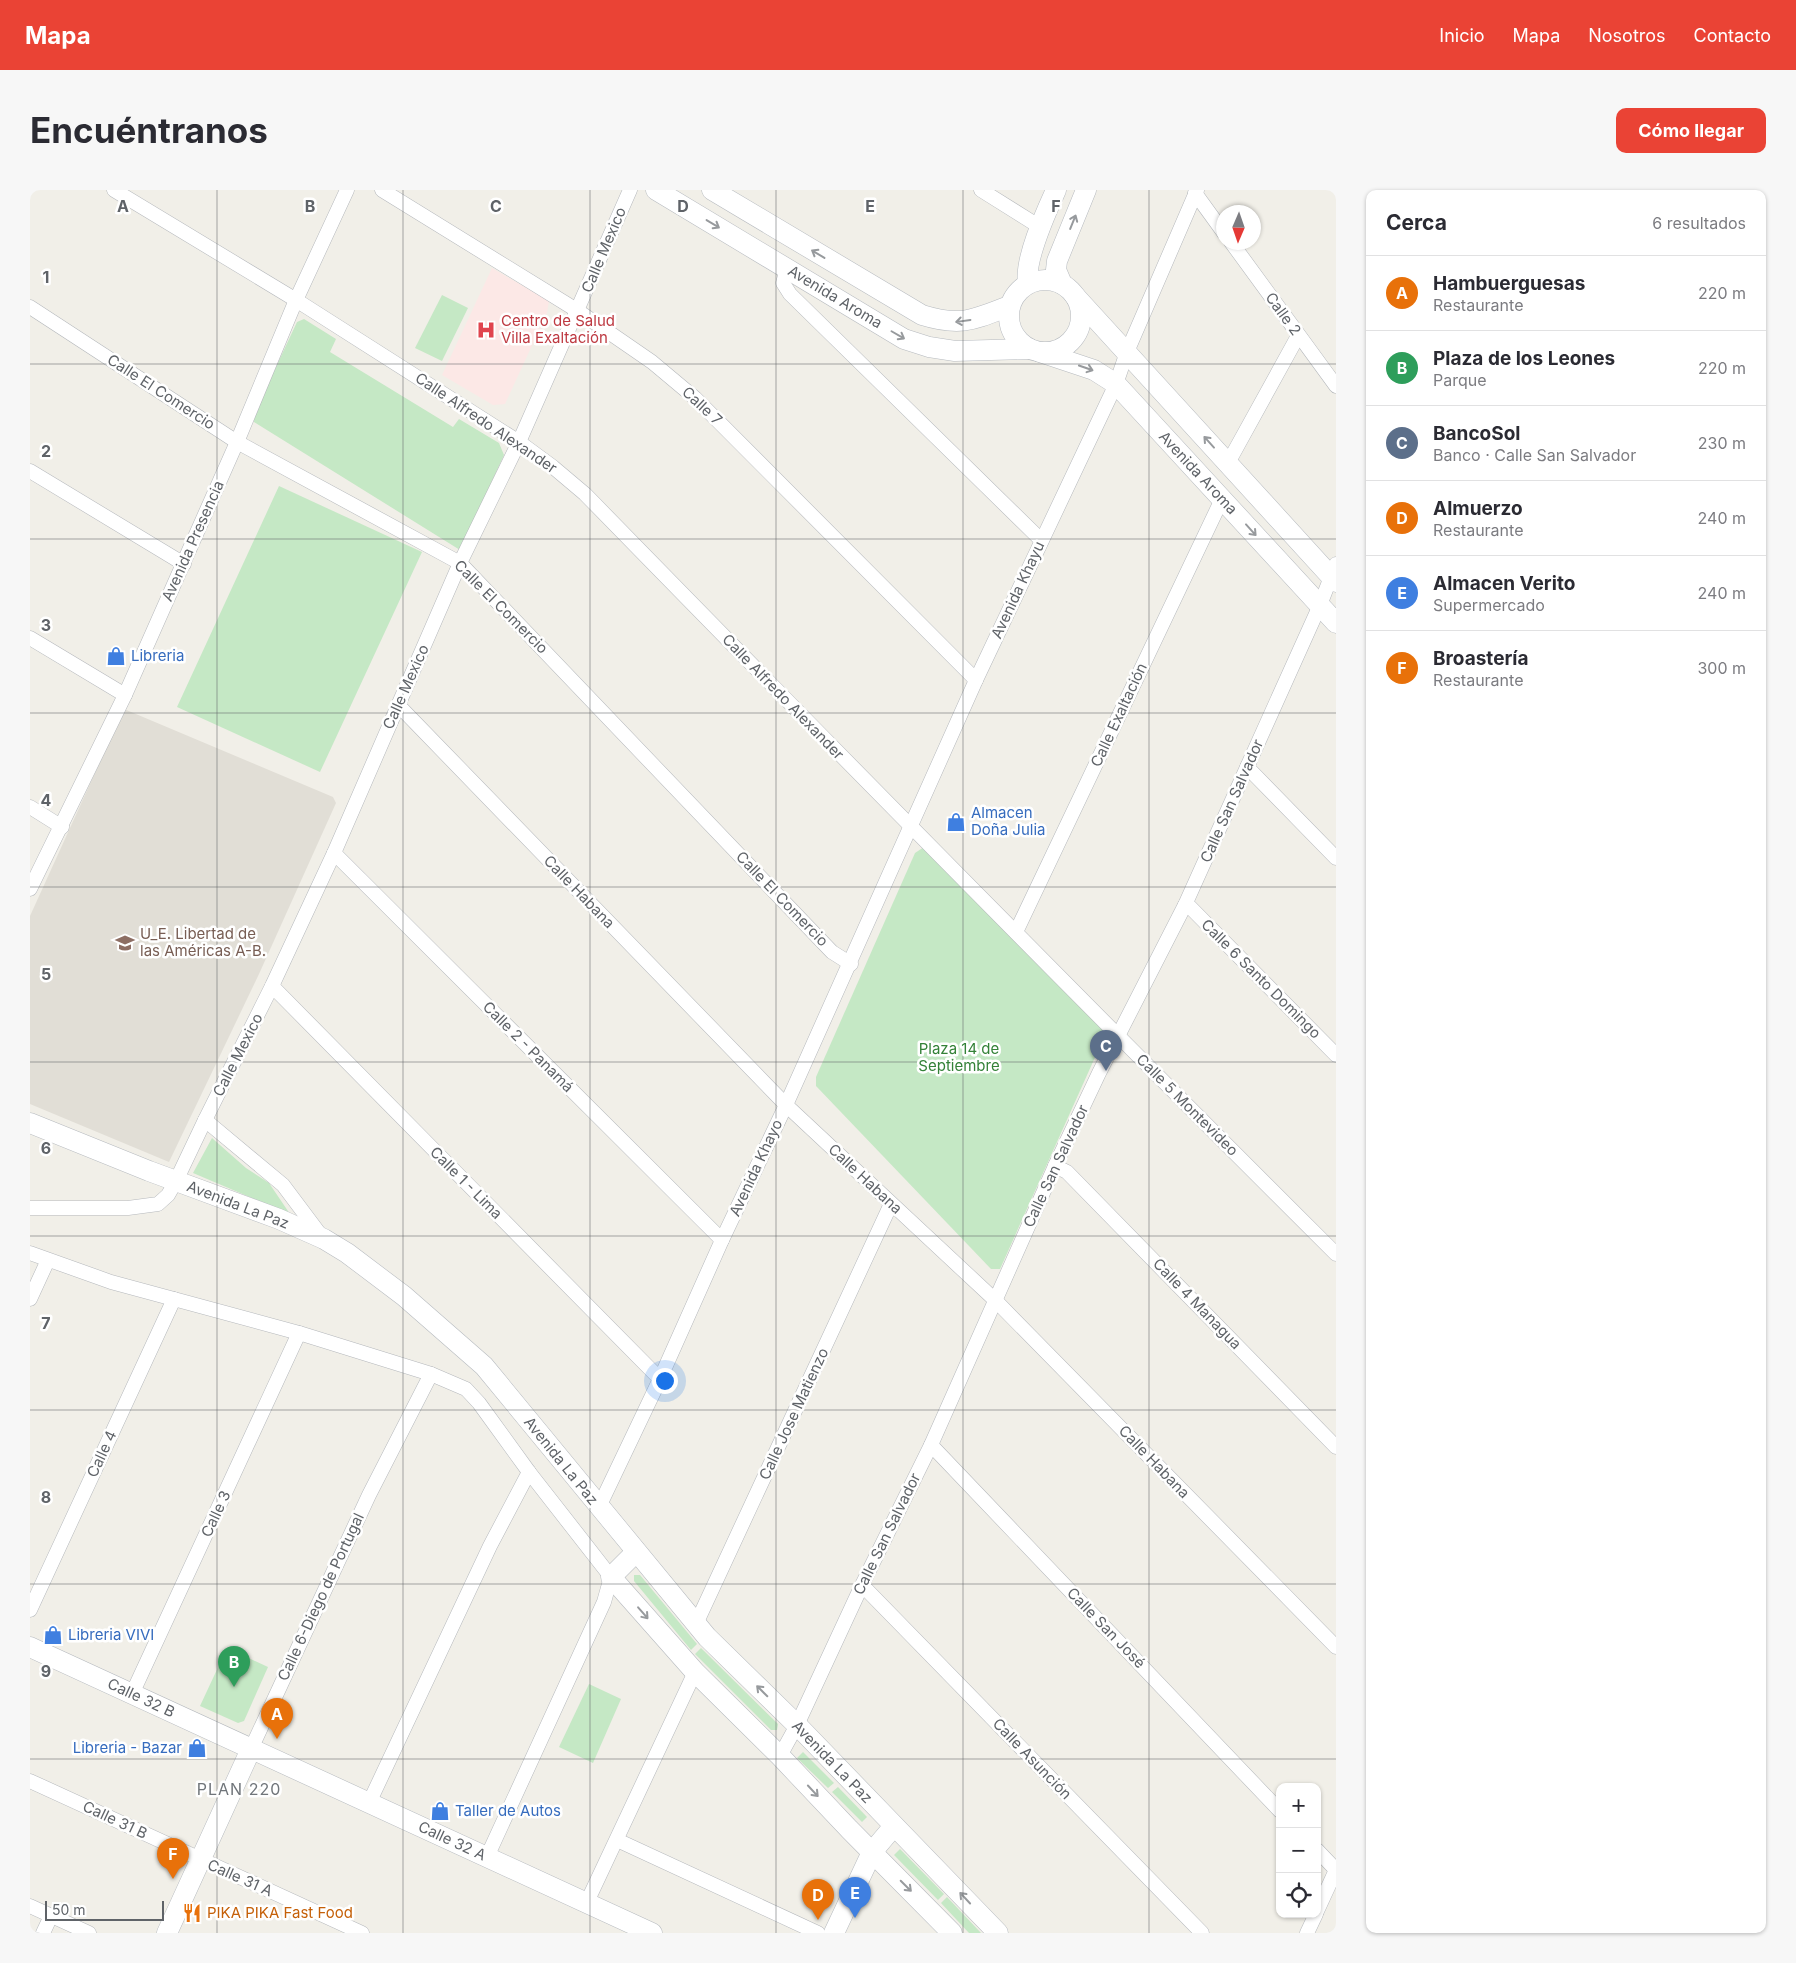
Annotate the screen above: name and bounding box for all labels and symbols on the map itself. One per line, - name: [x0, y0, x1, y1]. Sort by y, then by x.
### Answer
- text: A: [117, 196, 129, 216]
- text: B: [305, 196, 315, 216]
- text: C: [490, 196, 502, 216]
- text: D: [677, 196, 689, 216]
- text: E: [865, 196, 875, 216]
- text: F: [1051, 196, 1061, 216]
- street label: Calle Mexico: [577, 204, 630, 295]
- north arrow: [1216, 205, 1261, 250]
- one-way arrow: [1069, 215, 1078, 230]
- one-way arrow: [706, 220, 720, 230]
- one-way arrow: [812, 248, 826, 258]
- street label: Avenida Aroma: [785, 261, 886, 332]
- text: 1: [43, 267, 49, 287]
- street label: Calle 2: [1261, 288, 1305, 339]
- place label: Centro de Salud Villa Exaltación: [501, 311, 615, 347]
- one-way arrow: [955, 316, 971, 326]
- hospital icon: Centro de Salud Villa Exaltación: [475, 319, 497, 341]
- one-way arrow: [890, 330, 904, 340]
- street label: Calle El Comercio: [104, 350, 219, 434]
- one-way arrow: [1078, 364, 1094, 373]
- street label: Calle Alfredo Alexander: [412, 368, 561, 477]
- street label: Calle 7: [678, 382, 726, 429]
- street label: Avenida Aroma: [1155, 427, 1242, 518]
- one-way arrow: [1203, 436, 1215, 448]
- text: 2: [41, 441, 51, 461]
- street label: Avenida Presencia: [157, 477, 228, 604]
- one-way arrow: [1245, 523, 1257, 536]
- street label: Avenida Khayu: [987, 538, 1048, 641]
- street label: Calle El Comercio: [450, 556, 552, 658]
- text: 3: [41, 615, 51, 635]
- street label: Calle Alfredo Alexander: [718, 630, 848, 764]
- street label: Calle Mexico: [378, 641, 433, 732]
- shop icon: Libreria: [105, 645, 127, 667]
- place label: Libreria: [131, 646, 184, 665]
- street label: Calle Exaltación: [1086, 660, 1151, 770]
- street label: Calle San Salvador: [1196, 736, 1267, 865]
- text: 4: [41, 790, 52, 810]
- place label: Almacen Doña Julia: [971, 803, 1045, 839]
- shop icon: Almacen Doña Julia: [945, 811, 967, 833]
- street label: Calle El Comercio: [732, 847, 833, 950]
- street label: Calle Habana: [540, 851, 619, 932]
- street label: Calle 6 Santo Domingo: [1197, 915, 1325, 1043]
- place label: U_E. Libertad de las Américas A-B.: [140, 924, 266, 960]
- school or university icon: U_E. Libertad de las Américas A-B.: [114, 932, 136, 954]
- text: 5: [41, 964, 51, 984]
- street label: Calle 2 - Panamá: [479, 997, 578, 1096]
- street label: Calle Mexico: [208, 1010, 267, 1100]
- pin: C: [1090, 1030, 1122, 1071]
- park label: Plaza 14 de Septiembre: [918, 1039, 1000, 1075]
- street label: Calle 5 Montevideo: [1132, 1050, 1242, 1160]
- street label: Calle San Salvador: [1019, 1101, 1092, 1230]
- street label: Avenida Khayo: [725, 1116, 786, 1219]
- text: 6: [41, 1138, 51, 1158]
- street label: Calle Habana: [824, 1140, 906, 1218]
- street label: Calle 1 - Lima: [426, 1142, 507, 1223]
- street label: Avenida La Paz: [184, 1176, 292, 1233]
- street label: Calle 4 Managua: [1149, 1254, 1246, 1353]
- text: 7: [41, 1313, 51, 1333]
- street label: Calle Jose Matienzo: [755, 1345, 832, 1483]
- your location: [652, 1368, 678, 1394]
- street label: Avenida La Paz: [520, 1413, 603, 1509]
- street label: Calle Habana: [1115, 1421, 1194, 1502]
- street label: Calle 4: [83, 1427, 121, 1480]
- street label: Calle San Salvador: [849, 1469, 924, 1598]
- text: 8: [41, 1487, 51, 1507]
- street label: Calle 3: [197, 1488, 234, 1540]
- street label: Calle 6-Diego de Portugal: [273, 1510, 368, 1684]
- street label: Calle San José: [1063, 1583, 1150, 1672]
- one-way arrow: [638, 1607, 649, 1620]
- shop icon: Libreria VIVI: [42, 1624, 64, 1646]
- place label: Libreria VIVI: [68, 1625, 154, 1644]
- pin: B: [218, 1646, 250, 1687]
- text: 9: [41, 1661, 51, 1681]
- street label: Calle 32 B: [105, 1674, 178, 1721]
- one-way arrow: [756, 1685, 768, 1697]
- pin: A: [261, 1698, 293, 1739]
- street label: Calle Asunción: [989, 1714, 1076, 1803]
- street label: Avenida La Paz: [788, 1716, 877, 1807]
- shop icon: Libreria - Bazar: [186, 1737, 208, 1759]
- place label: Libreria - Bazar: [73, 1738, 182, 1757]
- district label: PLAN 220: [197, 1779, 281, 1799]
- one-way arrow: [807, 1785, 819, 1798]
- street label: Calle 31 B: [80, 1796, 151, 1843]
- shop icon: Taller de Autos: [429, 1800, 451, 1822]
- place label: Taller de Autos: [455, 1801, 561, 1820]
- street label: Calle 32 A: [415, 1817, 489, 1864]
- pin: F: [157, 1838, 189, 1879]
- street label: Calle 31 A: [205, 1855, 276, 1900]
- pin: E: [839, 1877, 871, 1918]
- pin: D: [802, 1879, 834, 1920]
- one-way arrow: [900, 1880, 912, 1893]
- one-way arrow: [959, 1891, 971, 1904]
- scale bar: [45, 1898, 164, 1921]
- restaurant icon: PIKA PIKA Fast Food: [181, 1902, 203, 1924]
- place label: PIKA PIKA Fast Food: [207, 1903, 353, 1922]

